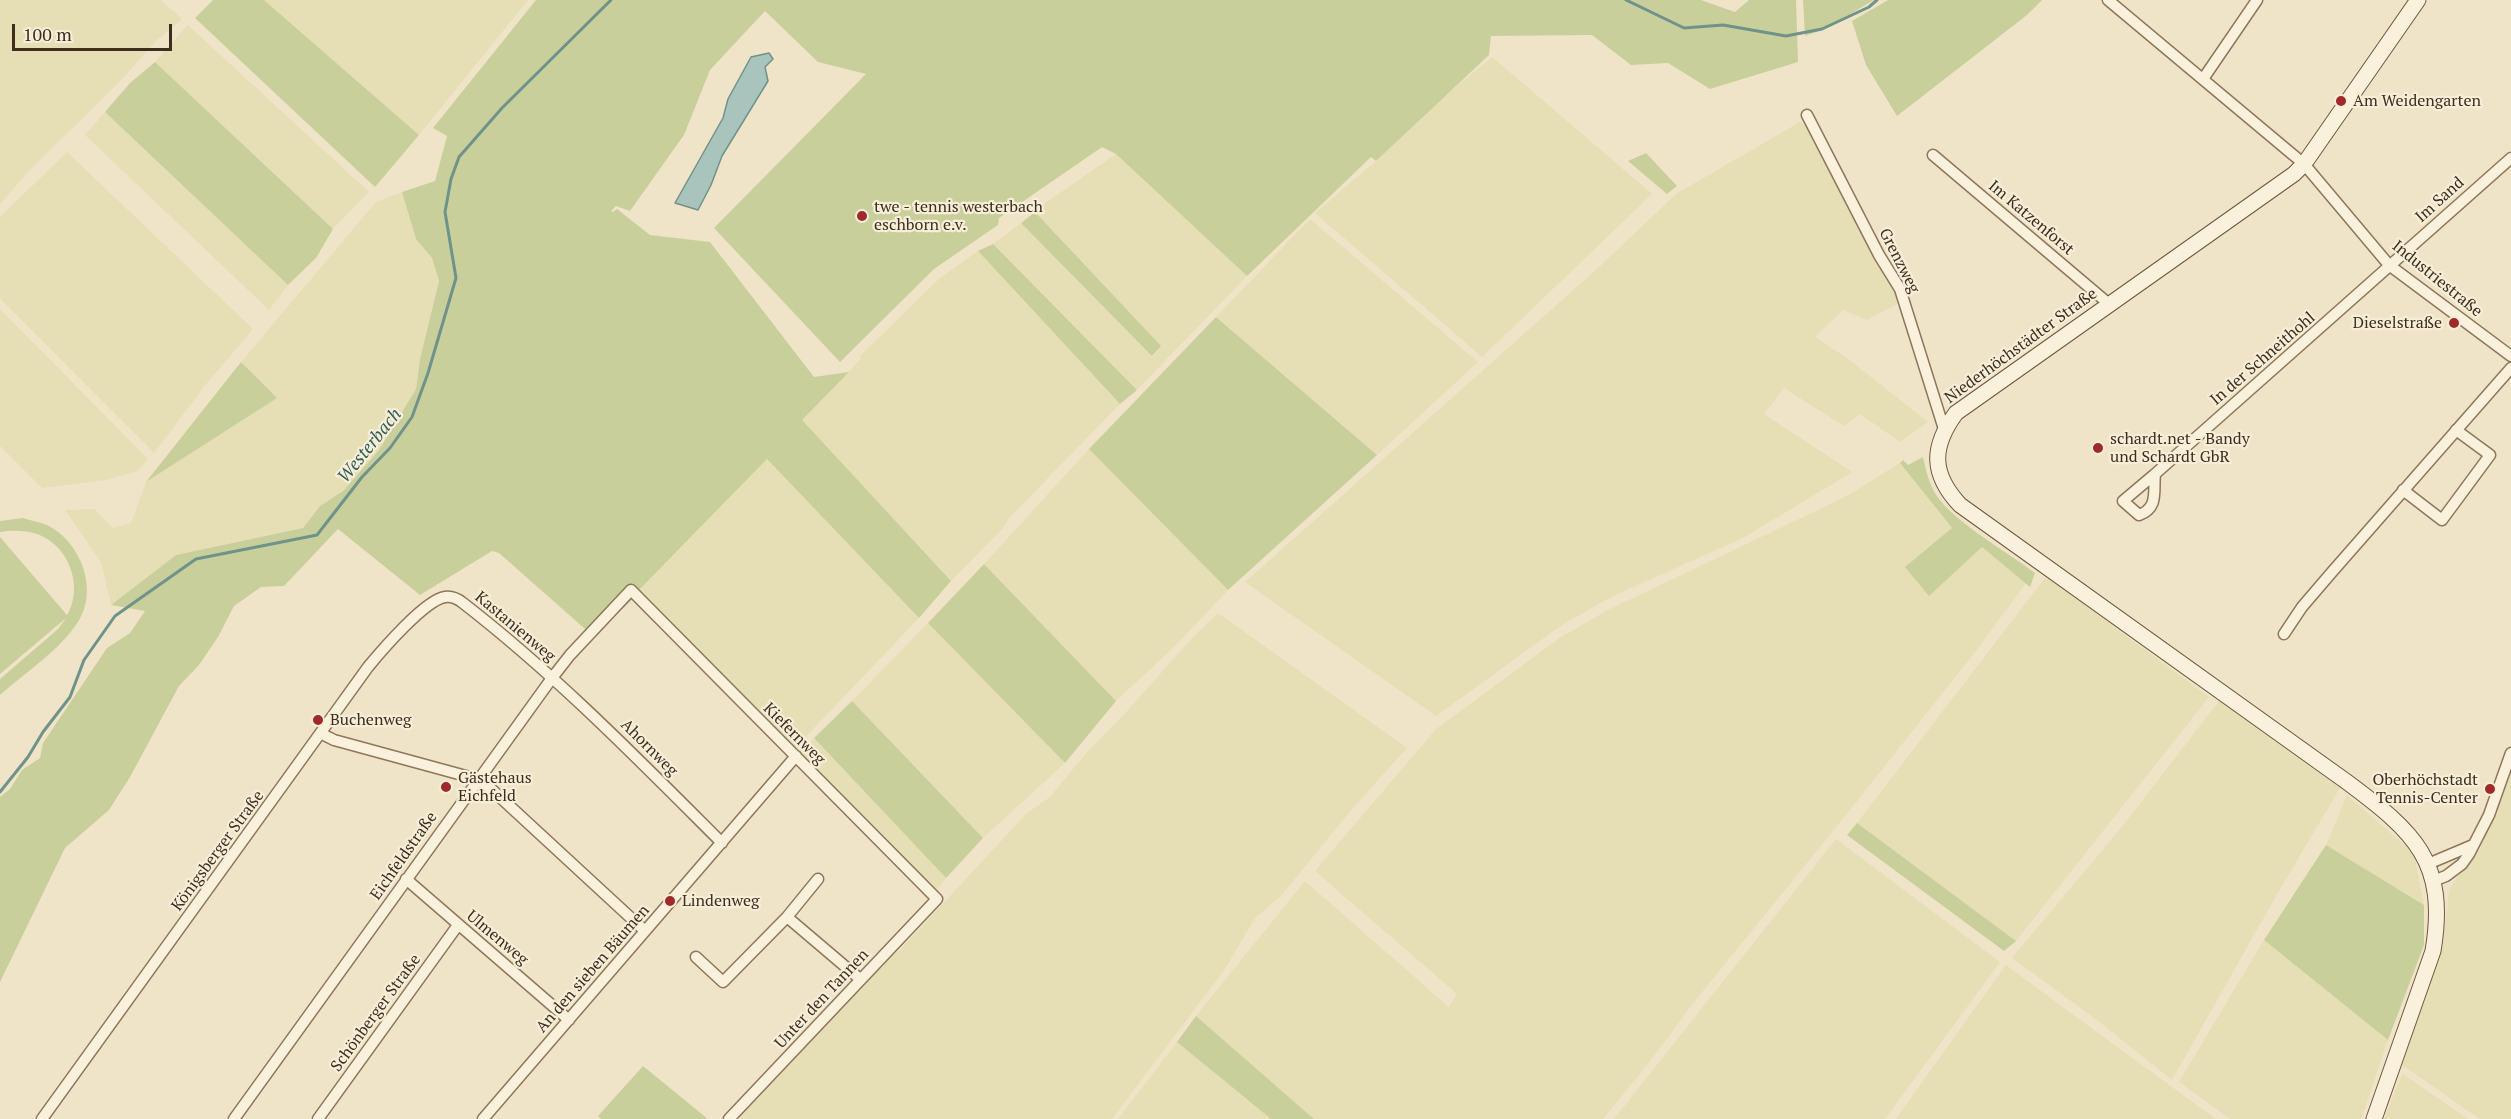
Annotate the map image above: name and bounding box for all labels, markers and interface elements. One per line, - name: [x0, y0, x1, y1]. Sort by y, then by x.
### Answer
- scale bar: [15, 12, 176, 50]
- text: 100 m: [23, 22, 72, 46]
- place label: Am Weidengarten: [2353, 91, 2481, 111]
- marker: Am Weidengarten: [2334, 94, 2348, 108]
- street label: Im Sand: [2412, 173, 2468, 227]
- street label: Im Katzenforst: [1984, 177, 2078, 259]
- place label: twe - tennis westerbach eschborn e.v.: [874, 197, 1043, 235]
- marker: twe - tennis westerbach eschborn e.v.: [855, 209, 869, 223]
- street label: Grenzweg: [1874, 225, 1924, 297]
- street label: Industriestraße: [2388, 237, 2486, 321]
- street label: Niederhöchstädter Straße: [1941, 284, 2101, 408]
- street label: In der Schneithohl: [2207, 308, 2319, 410]
- place label: Dieselstraße: [2353, 313, 2442, 333]
- marker: Dieselstraße: [2447, 316, 2461, 330]
- water label: Westerbach: [333, 404, 407, 488]
- place label: schardt.net - Bandy und Schardt GbR: [2110, 429, 2250, 467]
- marker: schardt.net - Bandy und Schardt GbR: [2091, 441, 2105, 455]
- street label: Kastanienweg: [471, 588, 559, 666]
- street label: Kiefernweg: [759, 699, 829, 769]
- place label: Buchenweg: [330, 710, 411, 730]
- marker: Buchenweg: [311, 713, 325, 727]
- street label: Ahornweg: [616, 715, 682, 781]
- place label: Gästehaus Eichfeld: [458, 768, 532, 806]
- place label: Oberhöchstadt Tennis-Center: [2372, 770, 2478, 808]
- marker: Gästehaus Eichfeld: [439, 780, 453, 794]
- marker: Oberhöchstadt Tennis-Center: [2483, 782, 2497, 796]
- street label: Königsberger Straße: [168, 787, 268, 915]
- street label: Eichfeldstraße: [367, 808, 441, 904]
- place label: Lindenweg: [682, 891, 759, 911]
- marker: Lindenweg: [663, 894, 677, 908]
- street label: An den sieben Bäumen: [532, 901, 654, 1037]
- street label: Ulmenweg: [462, 907, 532, 969]
- street label: Unter den Tannen: [771, 945, 873, 1053]
- street label: Schönberger Straße: [327, 951, 425, 1075]

